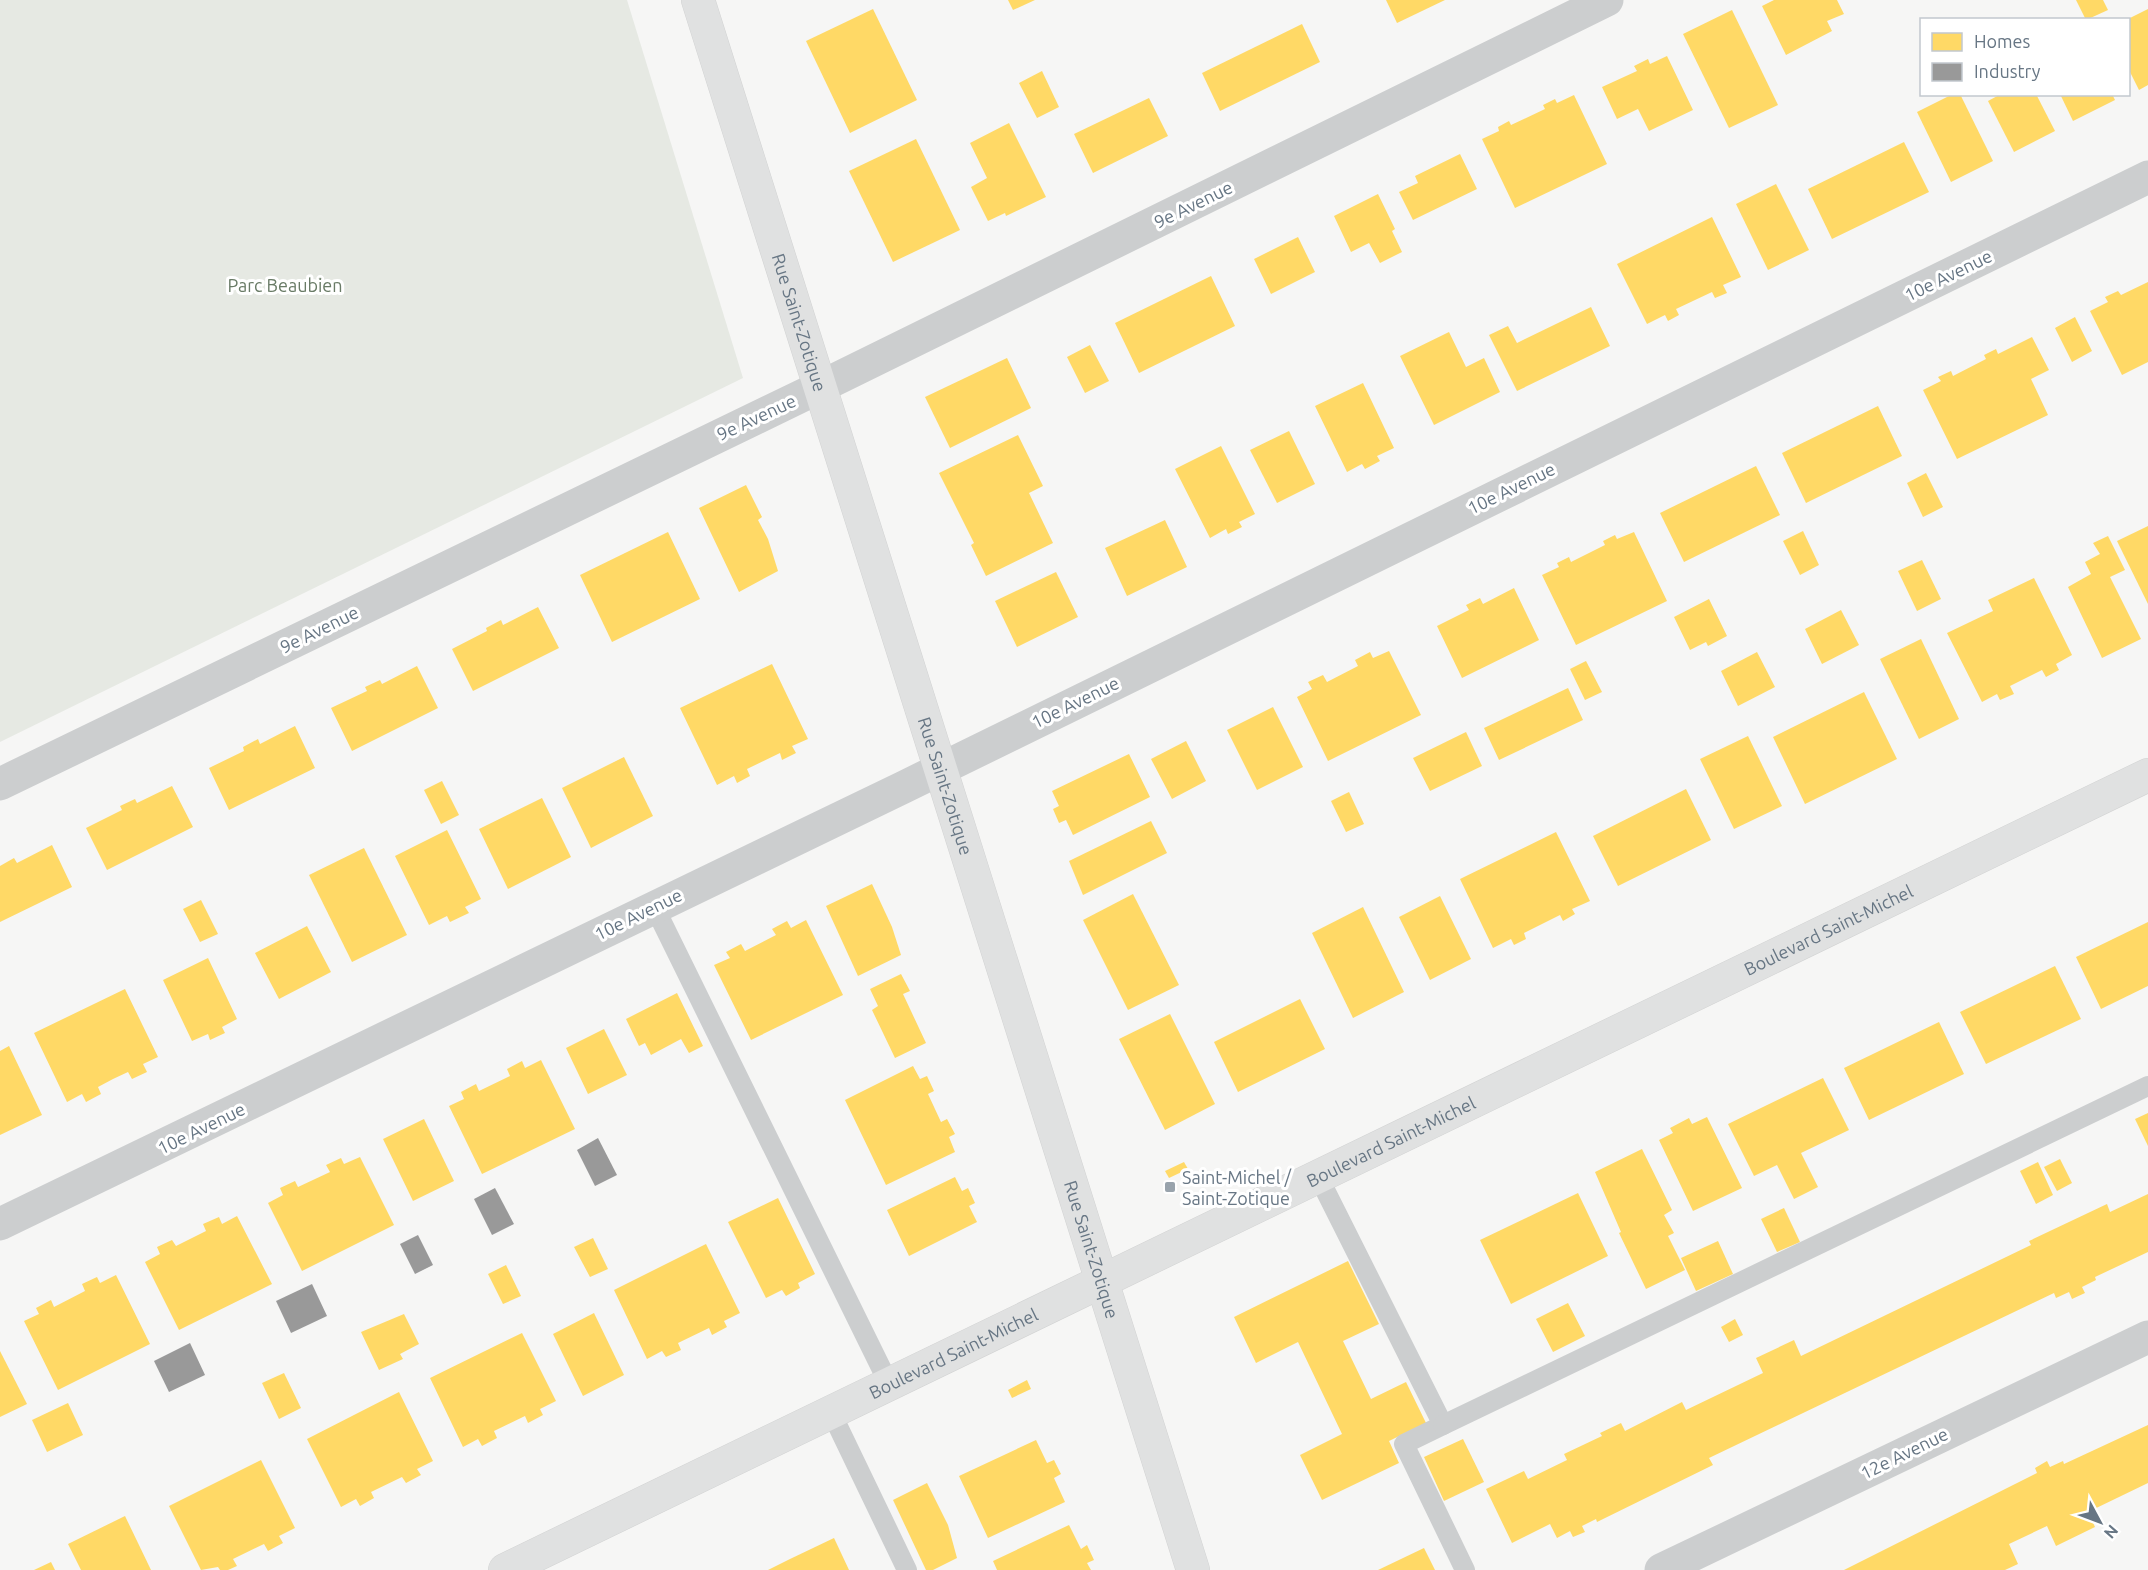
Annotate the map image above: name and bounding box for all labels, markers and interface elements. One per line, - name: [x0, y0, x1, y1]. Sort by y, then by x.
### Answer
- legend: [1920, 18, 2130, 96]
- text: Homes: [1974, 31, 2031, 51]
- text: Industry: [1974, 61, 2041, 81]
- street label: 9e Avenue: [1150, 176, 1236, 232]
- street label: 10e Avenue: [1901, 245, 1995, 305]
- street label: Rue Saint-Zotique: [769, 251, 831, 394]
- park label: Parc Beaubien: [227, 275, 343, 295]
- street label: 9e Avenue: [713, 390, 799, 444]
- street label: 10e Avenue: [1464, 458, 1558, 518]
- street label: 9e Avenue: [276, 601, 362, 657]
- street label: 10e Avenue: [1028, 672, 1122, 732]
- street label: Rue Saint-Zotique: [915, 714, 977, 857]
- street label: Boulevard Saint-Michel: [1741, 880, 1916, 979]
- street label: 10e Avenue: [591, 884, 685, 944]
- street label: Boulevard Saint-Michel: [1303, 1092, 1479, 1191]
- street label: 10e Avenue: [154, 1098, 248, 1158]
- place label: Saint-Michel / Saint-Zotique: [1182, 1167, 1293, 1208]
- street label: Rue Saint-Zotique: [1061, 1178, 1123, 1321]
- marker: Saint-Michel / Saint-Zotique: [1163, 1180, 1177, 1194]
- street label: Boulevard Saint-Michel: [866, 1304, 1041, 1402]
- street label: 12e Avenue: [1857, 1423, 1951, 1483]
- north arrow: [2070, 1492, 2130, 1552]
- text: N: [2101, 1521, 2122, 1542]

